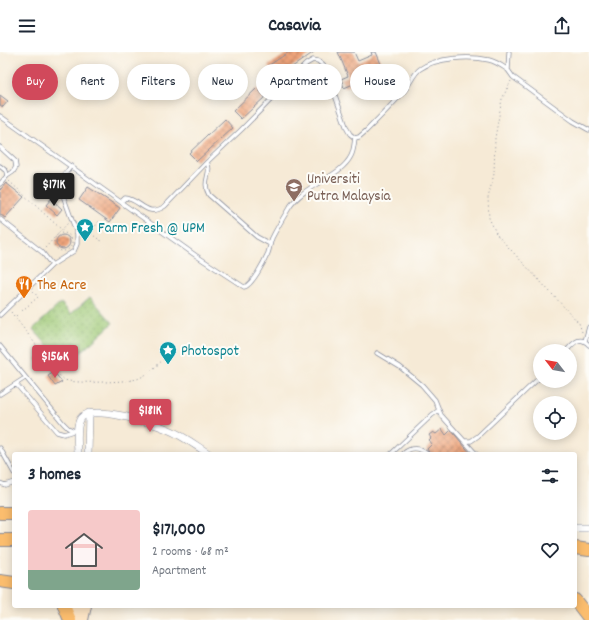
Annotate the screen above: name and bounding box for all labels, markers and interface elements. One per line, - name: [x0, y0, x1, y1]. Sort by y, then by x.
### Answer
- text: Casavia: [268, 14, 321, 39]
- icon: menu: [16, 15, 38, 37]
- icon: share: [551, 15, 573, 37]
- chip: Buy: [12, 64, 58, 100]
- chip: Rent: [66, 64, 119, 100]
- chip: Filters: [127, 64, 190, 100]
- chip: New: [198, 64, 248, 100]
- chip: Apartment: [256, 64, 342, 100]
- chip: House: [350, 64, 410, 100]
- place label: Universiti Putra Malaysia: [307, 169, 391, 208]
- pin: $171K: [26, 173, 82, 207]
- text: $171K: [42, 176, 66, 195]
- school or university icon: Universiti Putra Malaysia: [284, 177, 304, 202]
- place icon: Farm Fresh @ UPM: [75, 217, 95, 242]
- place label: Farm Fresh @ UPM: [98, 218, 205, 240]
- restaurant icon: The Acre: [14, 274, 34, 299]
- place label: The Acre: [37, 275, 87, 297]
- place icon: Photospot: [158, 340, 178, 365]
- place label: Photospot: [181, 341, 239, 363]
- north arrow: [533, 344, 577, 388]
- map controls: [533, 344, 577, 440]
- pin: $156K: [27, 345, 83, 379]
- text: $156K: [41, 348, 69, 367]
- button: locate: [533, 396, 577, 440]
- pin: $181K: [122, 399, 178, 433]
- text: $181K: [138, 402, 162, 421]
- text: 3 homes: [28, 464, 81, 488]
- icon: filters: [539, 465, 561, 487]
- text: $171,000: [152, 519, 206, 543]
- icon: home: [60, 526, 108, 574]
- icon: heart: [539, 539, 561, 561]
- text: 2 rooms · 68 m²: [152, 543, 229, 562]
- text: Apartment: [152, 562, 206, 581]

